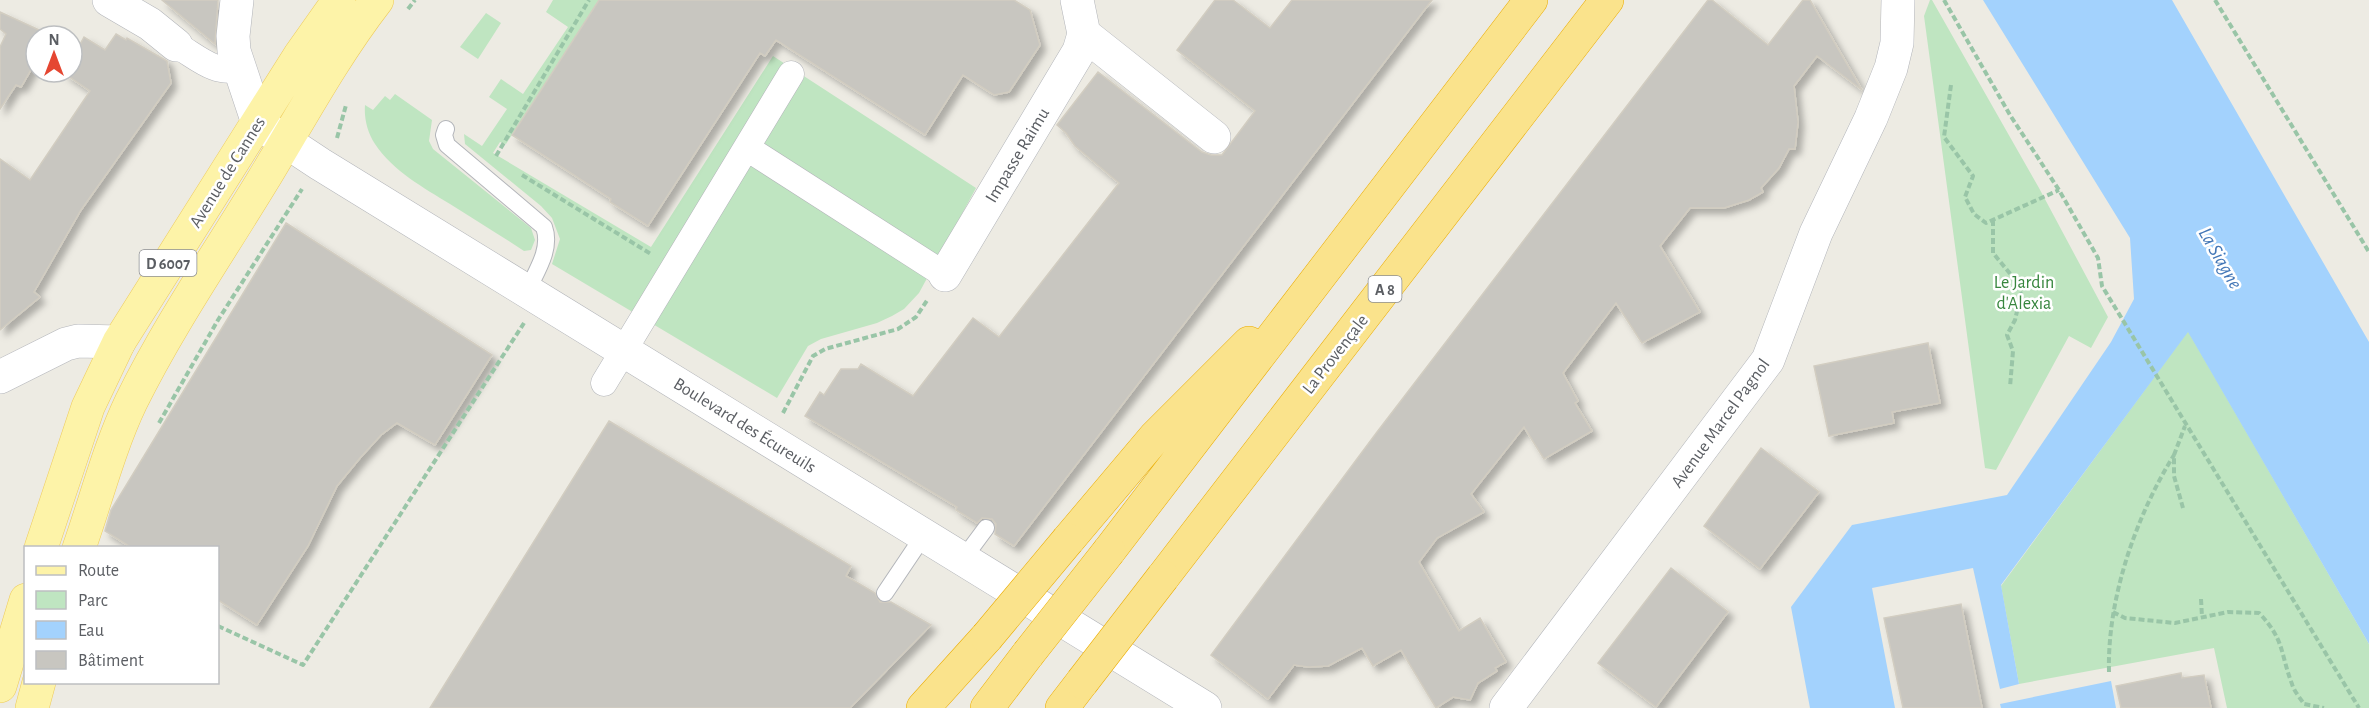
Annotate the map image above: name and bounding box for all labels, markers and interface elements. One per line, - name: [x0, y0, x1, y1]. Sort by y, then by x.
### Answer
- north arrow: [24, 24, 84, 84]
- text: N: [48, 32, 60, 48]
- street label: Impasse Raimu: [983, 105, 1053, 206]
- street label: Avenue de Cannes: [187, 114, 269, 231]
- water label: La Siagne: [2195, 224, 2246, 293]
- road number: D 6007: [140, 250, 196, 276]
- park label: Le Jardin d'Alexia: [1994, 274, 2054, 313]
- road number: A 8: [1368, 276, 1402, 302]
- street label: La Provençale: [1299, 312, 1372, 398]
- street label: Avenue Marcel Pagnol: [1668, 356, 1774, 491]
- street label: Boulevard des Écureuils: [670, 372, 820, 477]
- legend: [24, 546, 219, 684]
- text: Route: [78, 562, 119, 580]
- text: Parc: [78, 592, 108, 610]
- text: Eau: [78, 622, 104, 640]
- text: Bâtiment: [78, 652, 144, 670]

